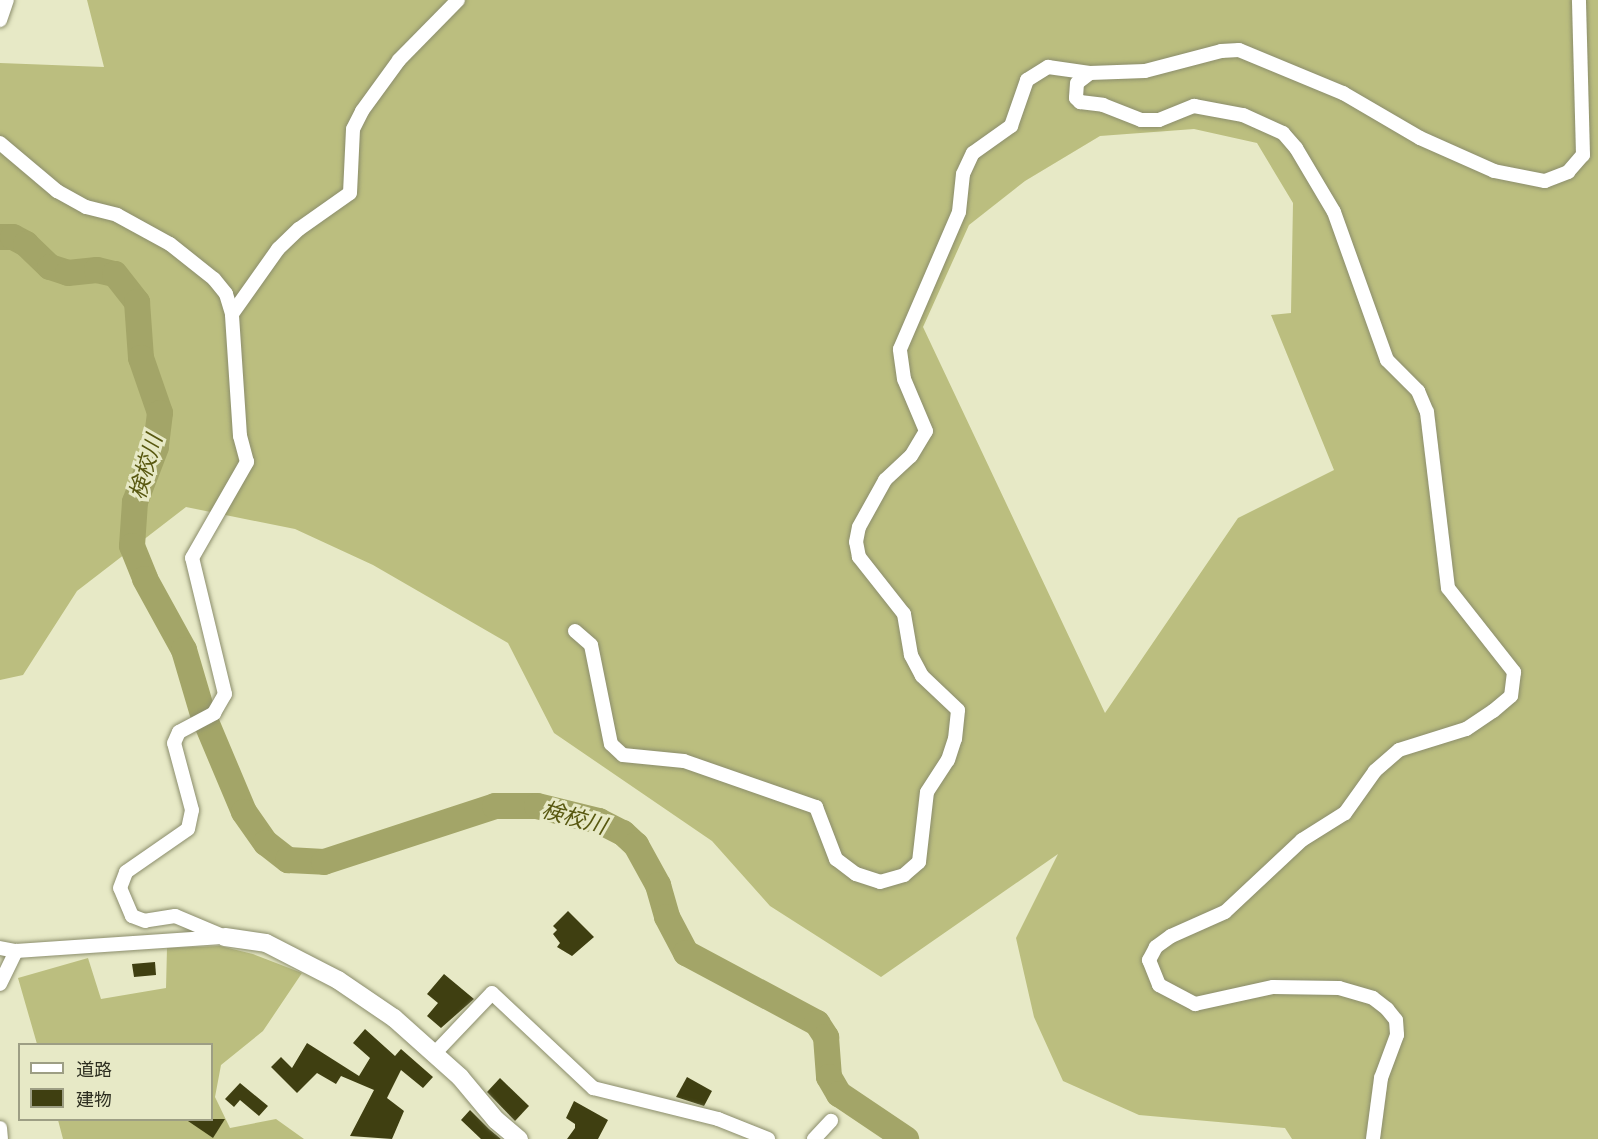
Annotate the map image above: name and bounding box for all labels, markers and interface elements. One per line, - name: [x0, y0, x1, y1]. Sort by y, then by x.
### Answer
- water label: 検校川: [124, 432, 168, 502]
- water label: 検校川: [539, 796, 609, 840]
- legend: [18, 1043, 213, 1121]
- text: 道路: [76, 1058, 112, 1081]
- text: 建物: [76, 1088, 112, 1111]

